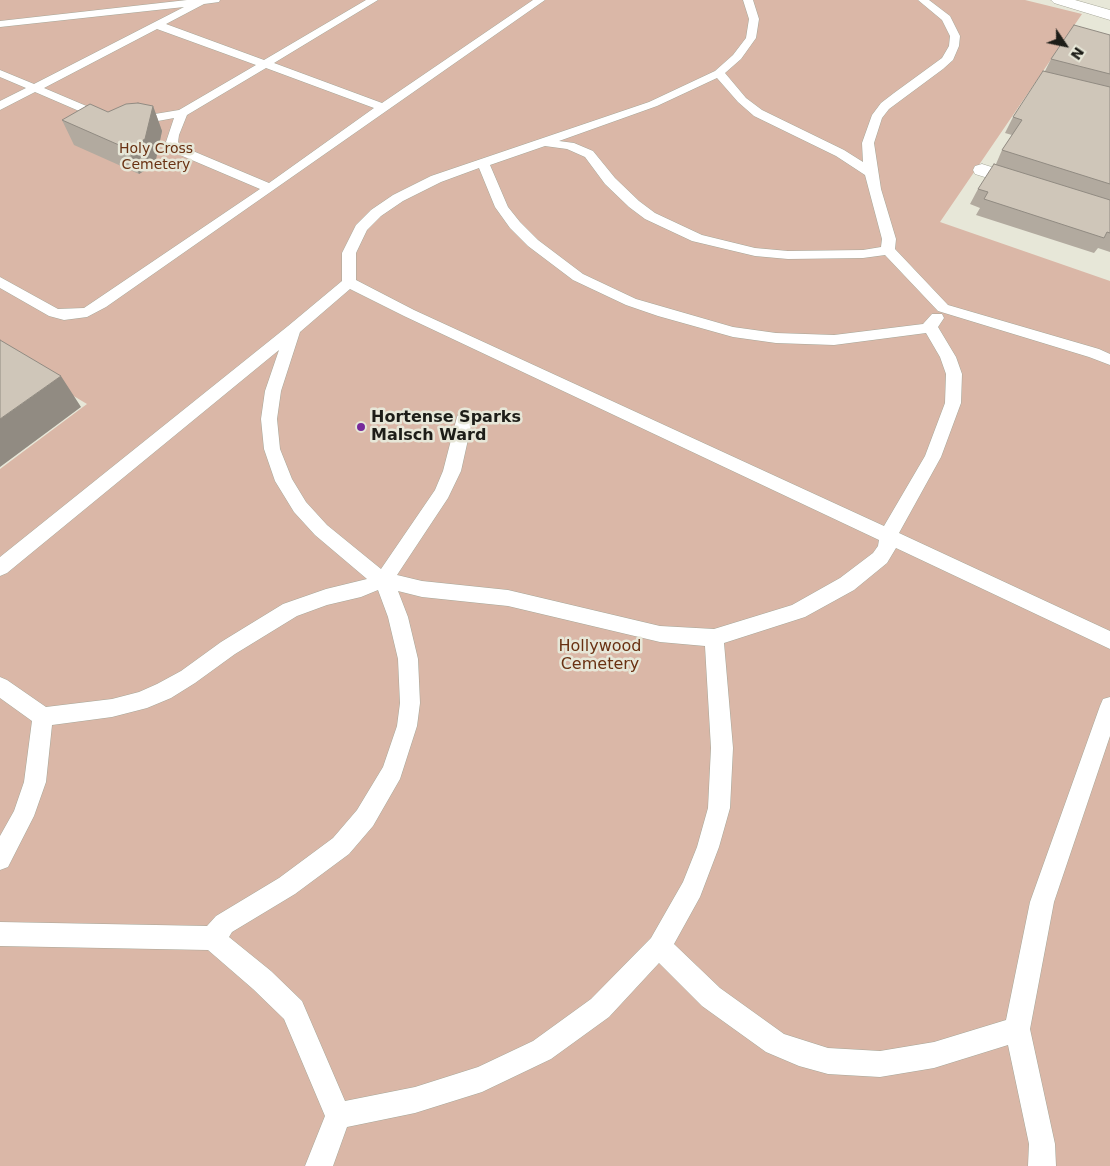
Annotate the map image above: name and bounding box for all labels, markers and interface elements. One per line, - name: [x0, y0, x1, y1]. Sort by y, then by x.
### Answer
- north arrow: [1040, 20, 1090, 70]
- text: N: [1068, 44, 1087, 63]
- park label: Holy Cross Cemetery: [119, 141, 193, 174]
- place label: Hortense Sparks Malsch Ward: [371, 408, 521, 446]
- marker: Hortense Sparks Malsch Ward: [355, 421, 367, 433]
- park label: Hollywood Cemetery: [558, 637, 642, 675]

